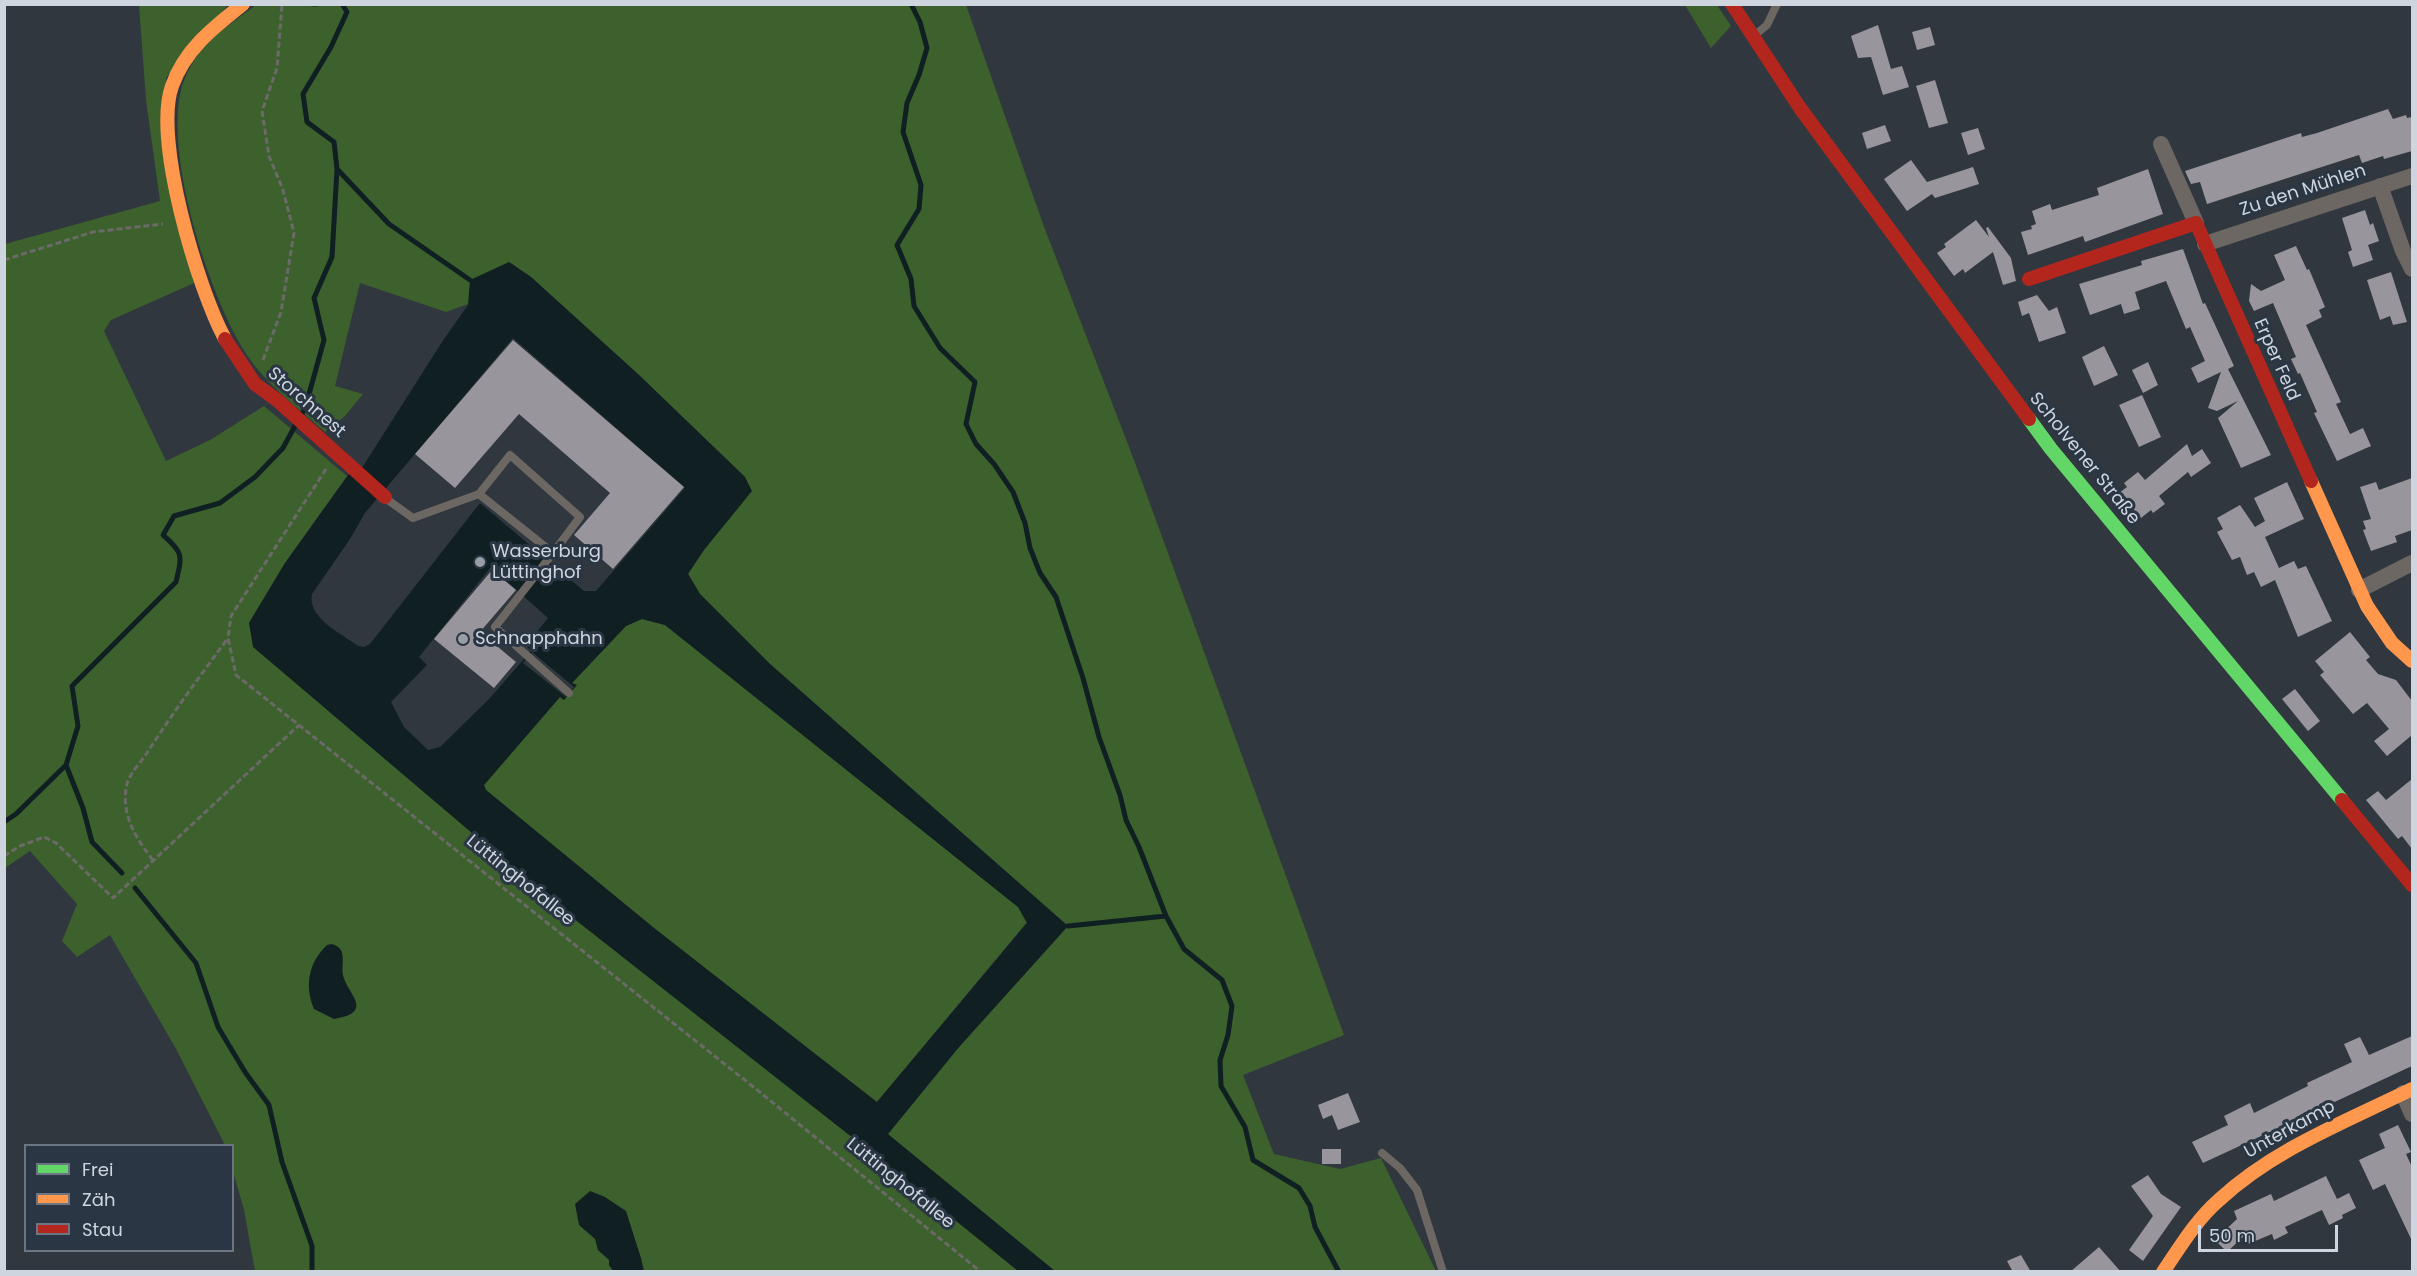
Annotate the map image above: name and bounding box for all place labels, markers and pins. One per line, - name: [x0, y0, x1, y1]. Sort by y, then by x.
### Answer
- place label: Wasserburg Lüttinghof: [492, 541, 601, 584]
- marker: Wasserburg Lüttinghof: [473, 555, 487, 569]
- place label: Schnapphahn: [475, 628, 603, 650]
- marker: Schnapphahn: [456, 632, 470, 646]

